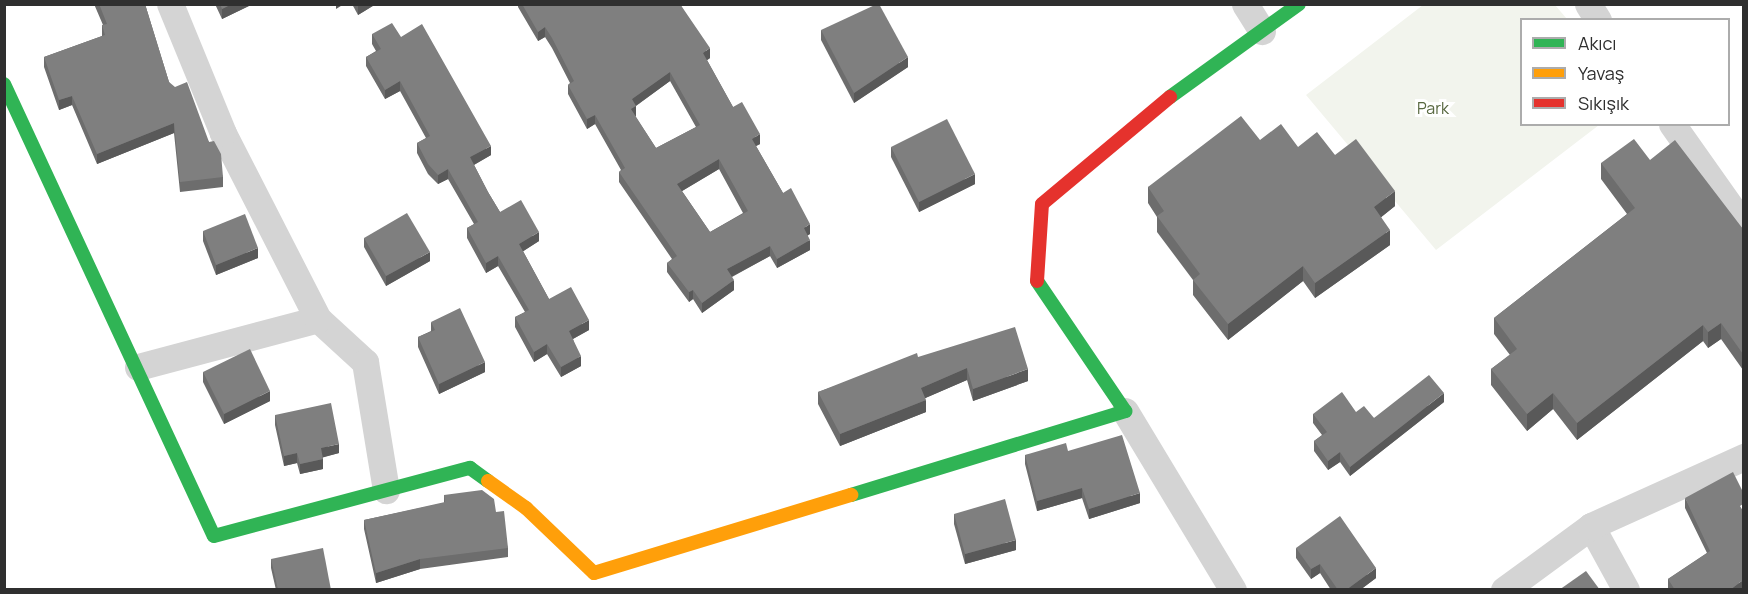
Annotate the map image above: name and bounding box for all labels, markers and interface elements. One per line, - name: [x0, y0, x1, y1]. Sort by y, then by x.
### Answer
- legend: [1520, 18, 1730, 126]
- text: Akıcı: [1578, 31, 1616, 55]
- text: Yavaş: [1578, 61, 1624, 85]
- text: Sıkışık: [1578, 91, 1629, 115]
- park label: Park: [1417, 98, 1449, 118]

